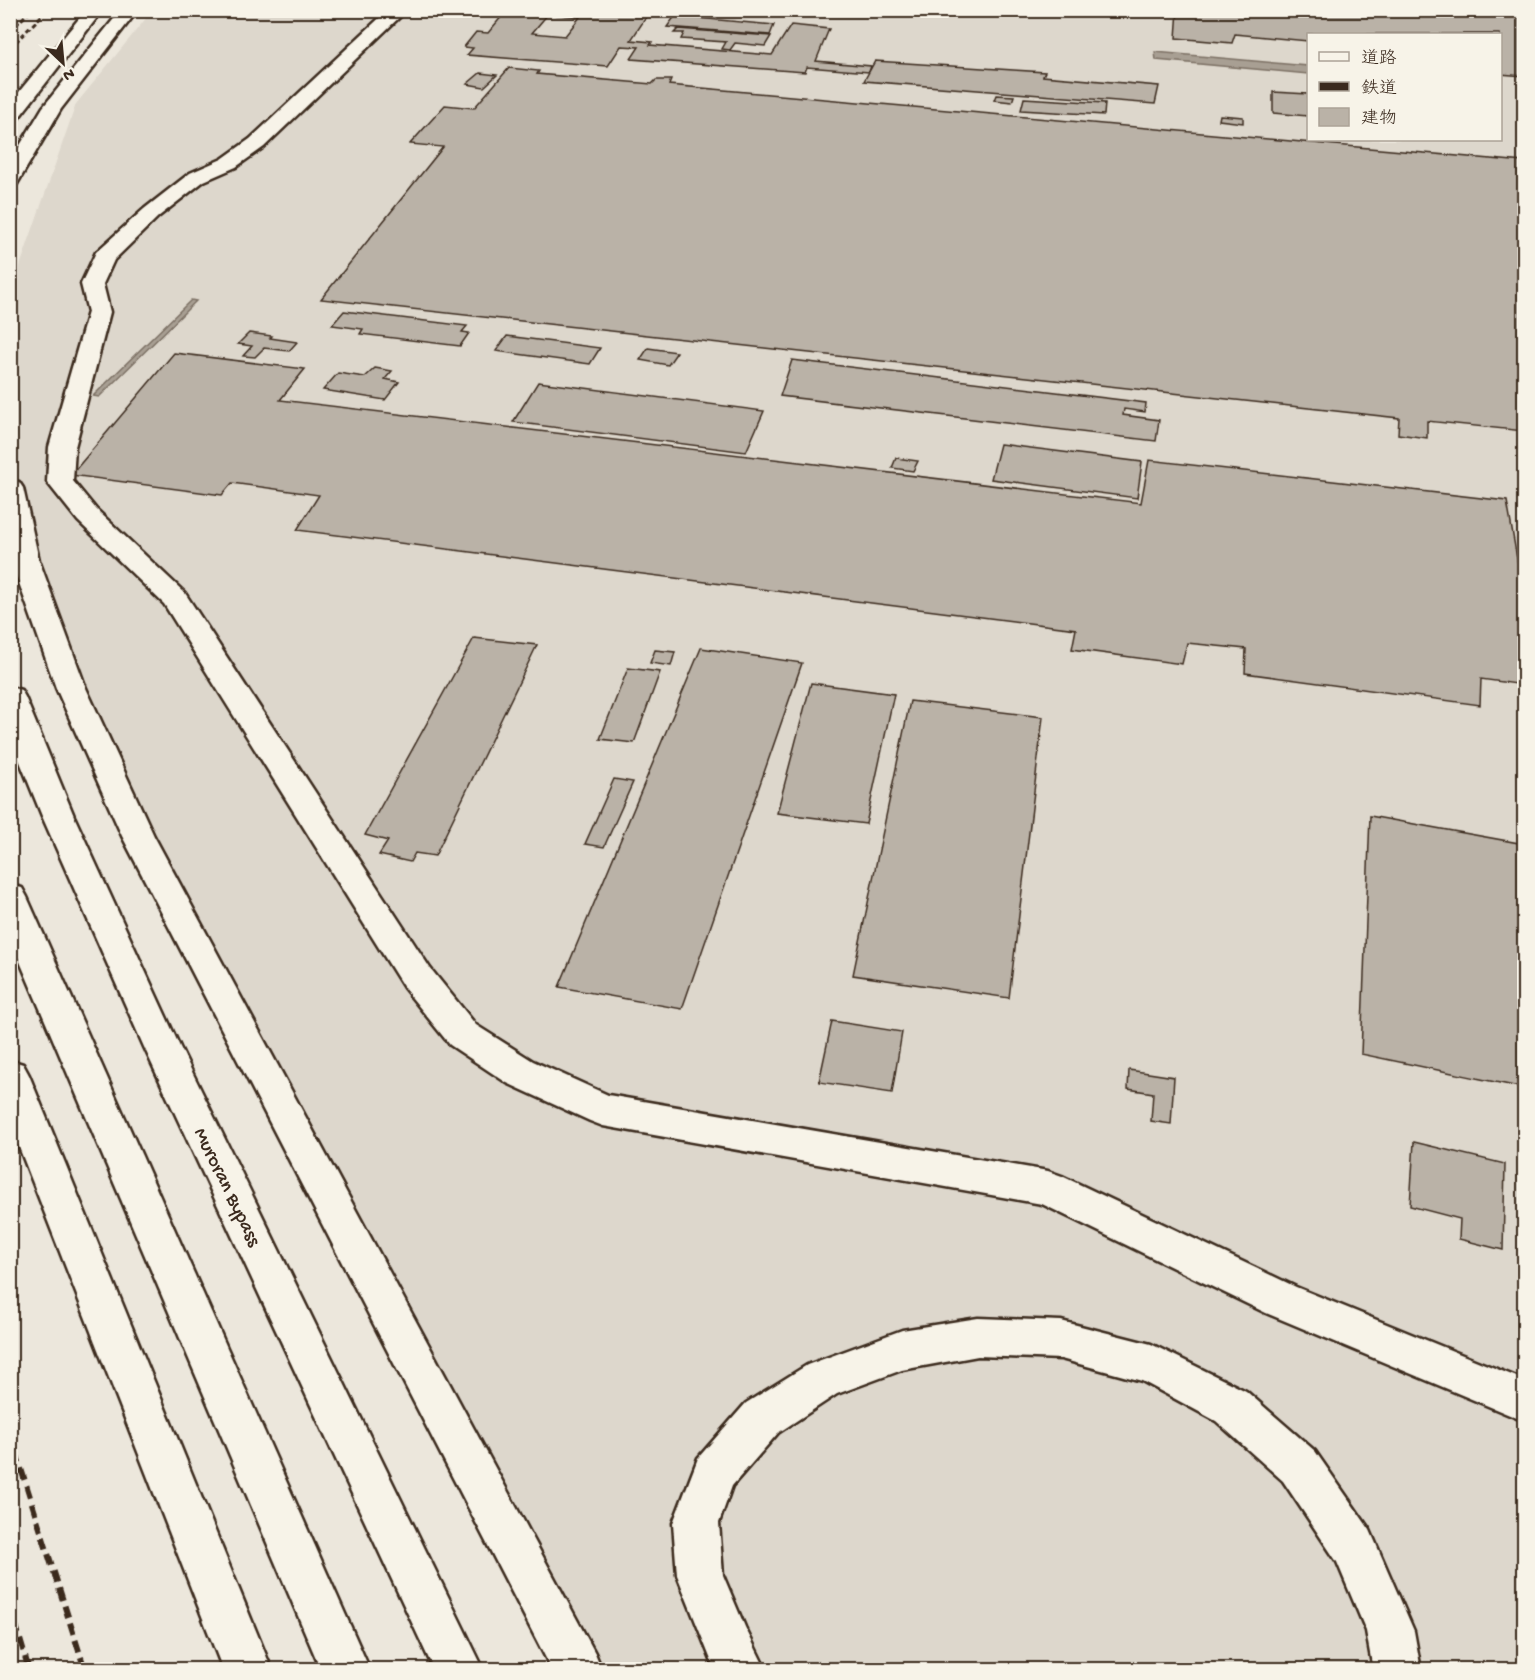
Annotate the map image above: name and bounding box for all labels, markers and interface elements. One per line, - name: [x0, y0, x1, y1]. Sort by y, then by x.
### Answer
- north arrow: [33, 33, 93, 93]
- legend: [1307, 33, 1502, 141]
- text: 道路: [1361, 48, 1397, 70]
- text: N: [59, 63, 77, 84]
- text: 鉄道: [1361, 78, 1397, 100]
- text: 建物: [1361, 108, 1397, 130]
- street label: Muroran Bypass: [187, 1125, 265, 1251]

